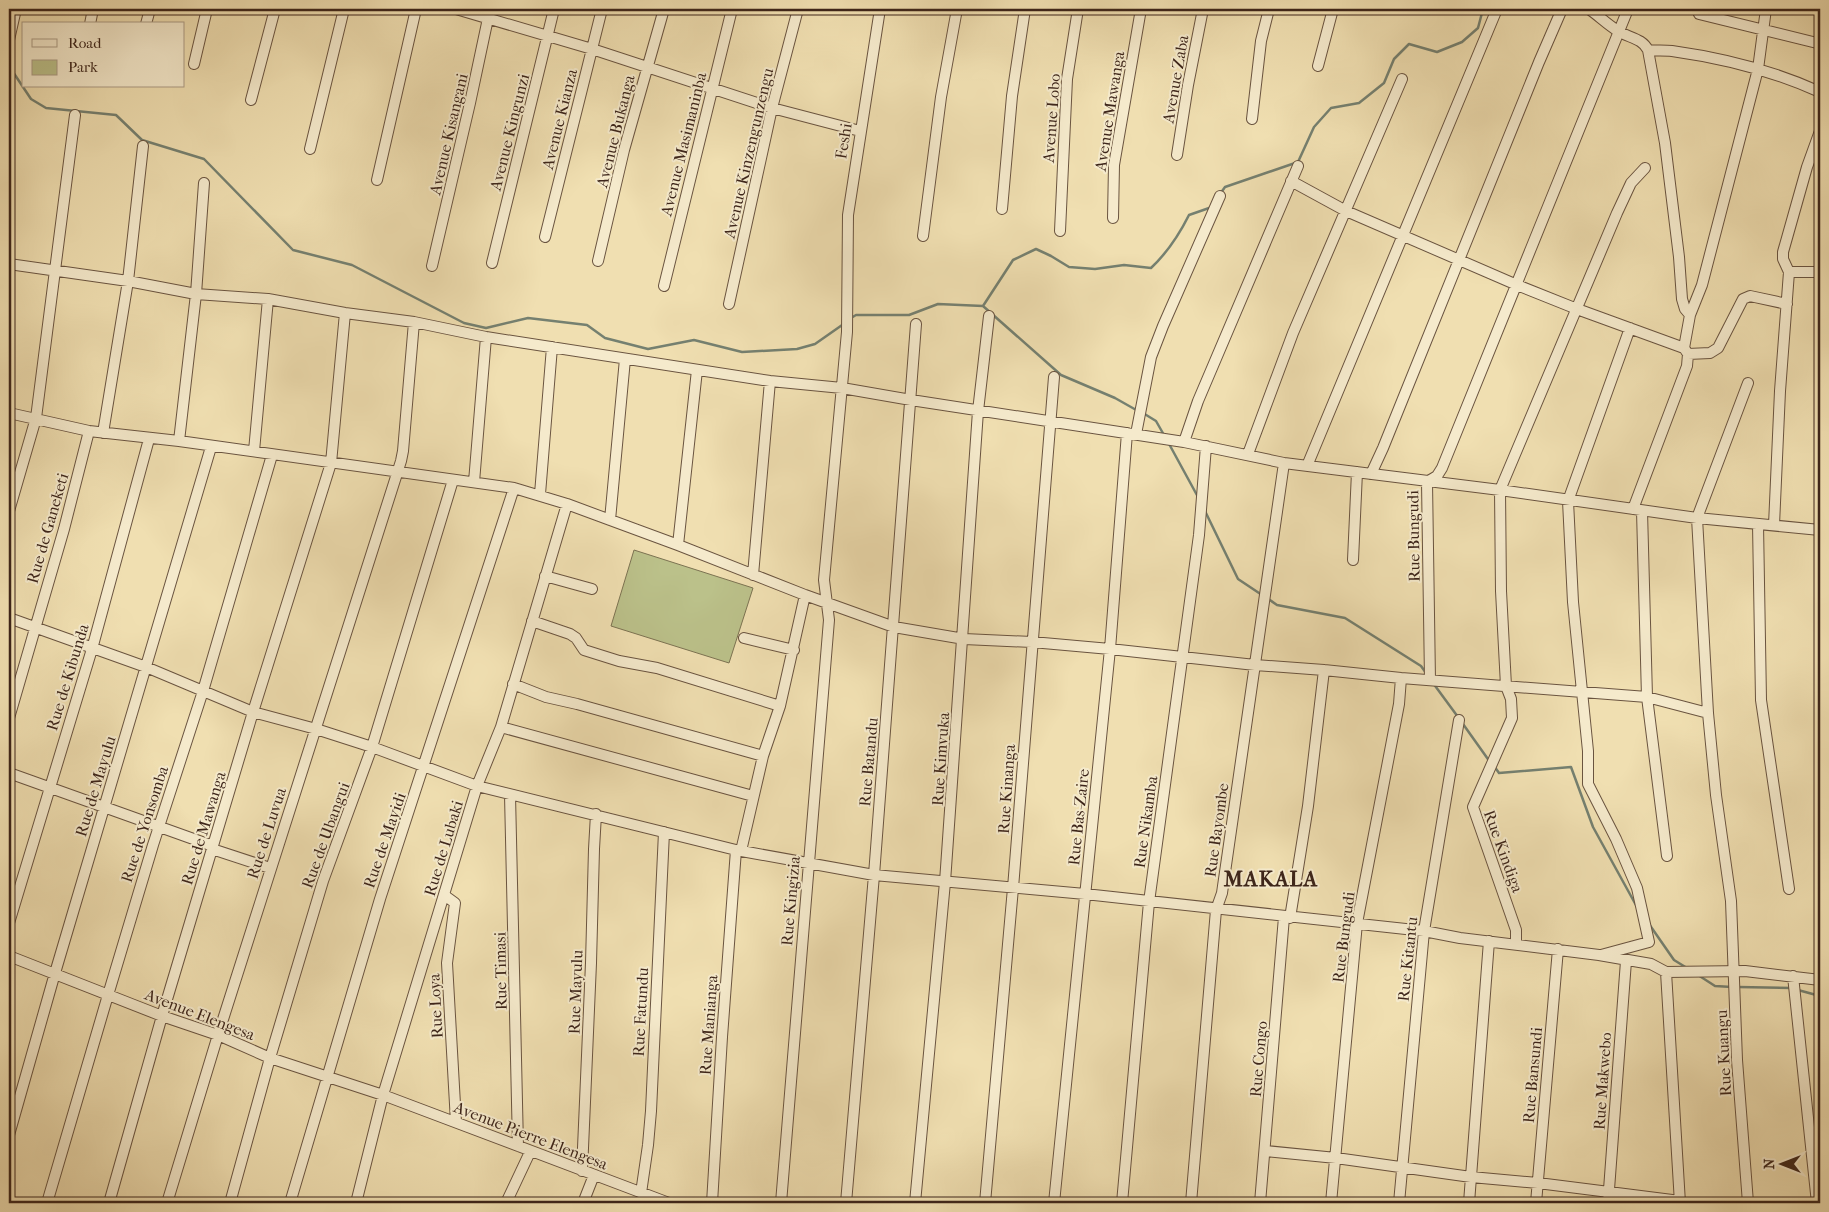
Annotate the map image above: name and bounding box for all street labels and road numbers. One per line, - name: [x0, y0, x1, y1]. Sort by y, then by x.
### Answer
- street label: Avenue Zaba: [1158, 33, 1193, 126]
- street label: Avenue Mawanga: [1090, 49, 1128, 173]
- street label: Avenue Kianza: [538, 66, 581, 172]
- street label: Avenue Kinzengunzengu: [719, 66, 777, 241]
- street label: Avenue Masimaninba: [656, 70, 711, 219]
- street label: Avenue Kisangani: [425, 71, 472, 198]
- street label: Avenue Kingunzi: [486, 71, 533, 193]
- street label: Avenue Bukanga: [592, 72, 639, 190]
- street label: Avenue Lobo: [1039, 73, 1064, 164]
- street label: Feshi: [831, 122, 856, 160]
- street label: Rue de Ganeketi: [23, 471, 72, 585]
- street label: Rue Bungudi: [1403, 490, 1424, 582]
- street label: Rue de Kibunda: [42, 621, 93, 733]
- street label: Rue Kimvuka: [928, 711, 953, 806]
- street label: Rue Batandu: [855, 717, 882, 807]
- street label: Rue de Mayulu: [71, 733, 120, 839]
- street label: Rue Kinanga: [994, 743, 1019, 835]
- street label: Rue de Yonsomba: [117, 763, 172, 885]
- street label: Rue de Mawanga: [177, 768, 230, 887]
- street label: Rue Bas-Zaire: [1064, 768, 1093, 866]
- street label: Rue Nikamba: [1130, 774, 1161, 869]
- street label: Rue de Ubangui: [297, 779, 354, 891]
- street label: Rue Bayombe: [1200, 782, 1233, 878]
- street label: Rue de Luvua: [243, 785, 290, 881]
- street label: Rue de Mayidi: [359, 790, 410, 891]
- street label: Rue de Lubaki: [420, 798, 467, 898]
- street label: Rue Kindiga: [1480, 807, 1527, 896]
- street label: Rue Kingizia: [777, 855, 804, 947]
- street label: Rue Bungudi: [1328, 890, 1359, 984]
- street label: Rue Kitantu: [1394, 916, 1421, 1002]
- street label: Rue Timasi: [490, 931, 511, 1010]
- street label: Rue Mayulu: [565, 950, 586, 1035]
- street label: Rue Fatundu: [629, 967, 652, 1057]
- street label: Rue Loya: [424, 973, 447, 1039]
- street label: Rue Manianga: [696, 974, 722, 1076]
- street label: Avenue Elengesa: [141, 984, 258, 1044]
- street label: Rue Kuangu: [1712, 1009, 1735, 1097]
- street label: Rue Congo: [1246, 1020, 1271, 1098]
- street label: Rue Bansundi: [1519, 1026, 1546, 1124]
- street label: Rue Makwebo: [1590, 1031, 1615, 1131]
- street label: Avenue Pierre Elengesa: [450, 1097, 611, 1174]

